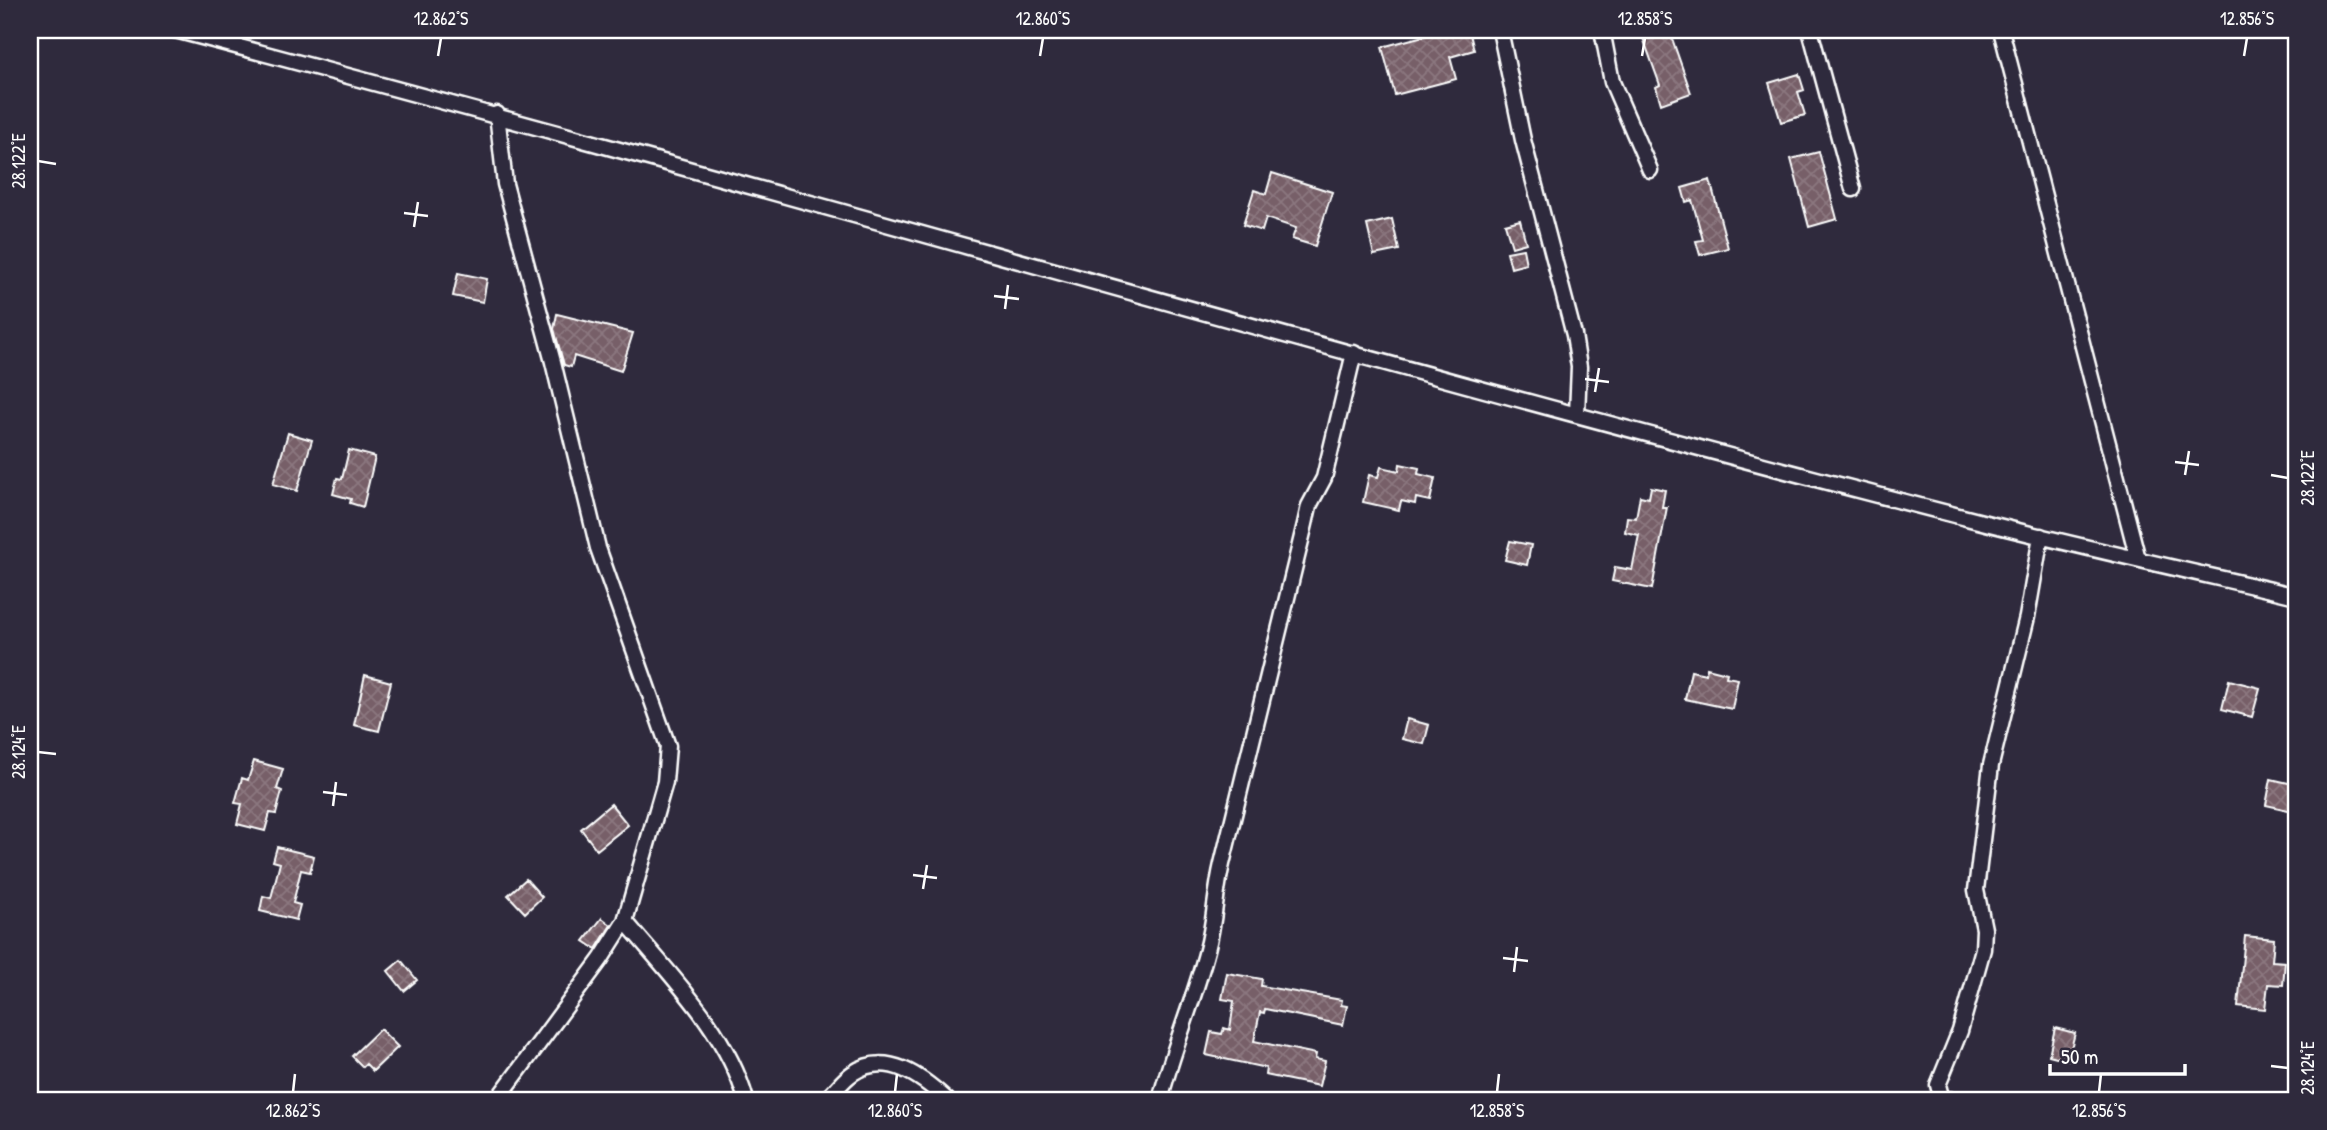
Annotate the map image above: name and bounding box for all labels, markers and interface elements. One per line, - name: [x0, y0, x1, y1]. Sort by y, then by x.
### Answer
- text: 12.862°S: [414, 6, 468, 31]
- text: 12.860°S: [1016, 6, 1070, 31]
- text: 12.858°S: [1618, 6, 1672, 31]
- text: 12.856°S: [2220, 6, 2274, 31]
- text: 28.122°E: [6, 133, 31, 189]
- text: 28.122°E: [2295, 450, 2320, 506]
- text: 28.124°E: [6, 725, 31, 779]
- scale bar: [2050, 1032, 2185, 1076]
- text: 28.124°E: [2295, 1041, 2320, 1095]
- text: 50 m: [2061, 1042, 2098, 1071]
- text: 12.862°S: [266, 1098, 320, 1123]
- text: 12.860°S: [868, 1098, 922, 1123]
- text: 12.858°S: [1470, 1098, 1524, 1123]
- text: 12.856°S: [2072, 1098, 2126, 1123]

